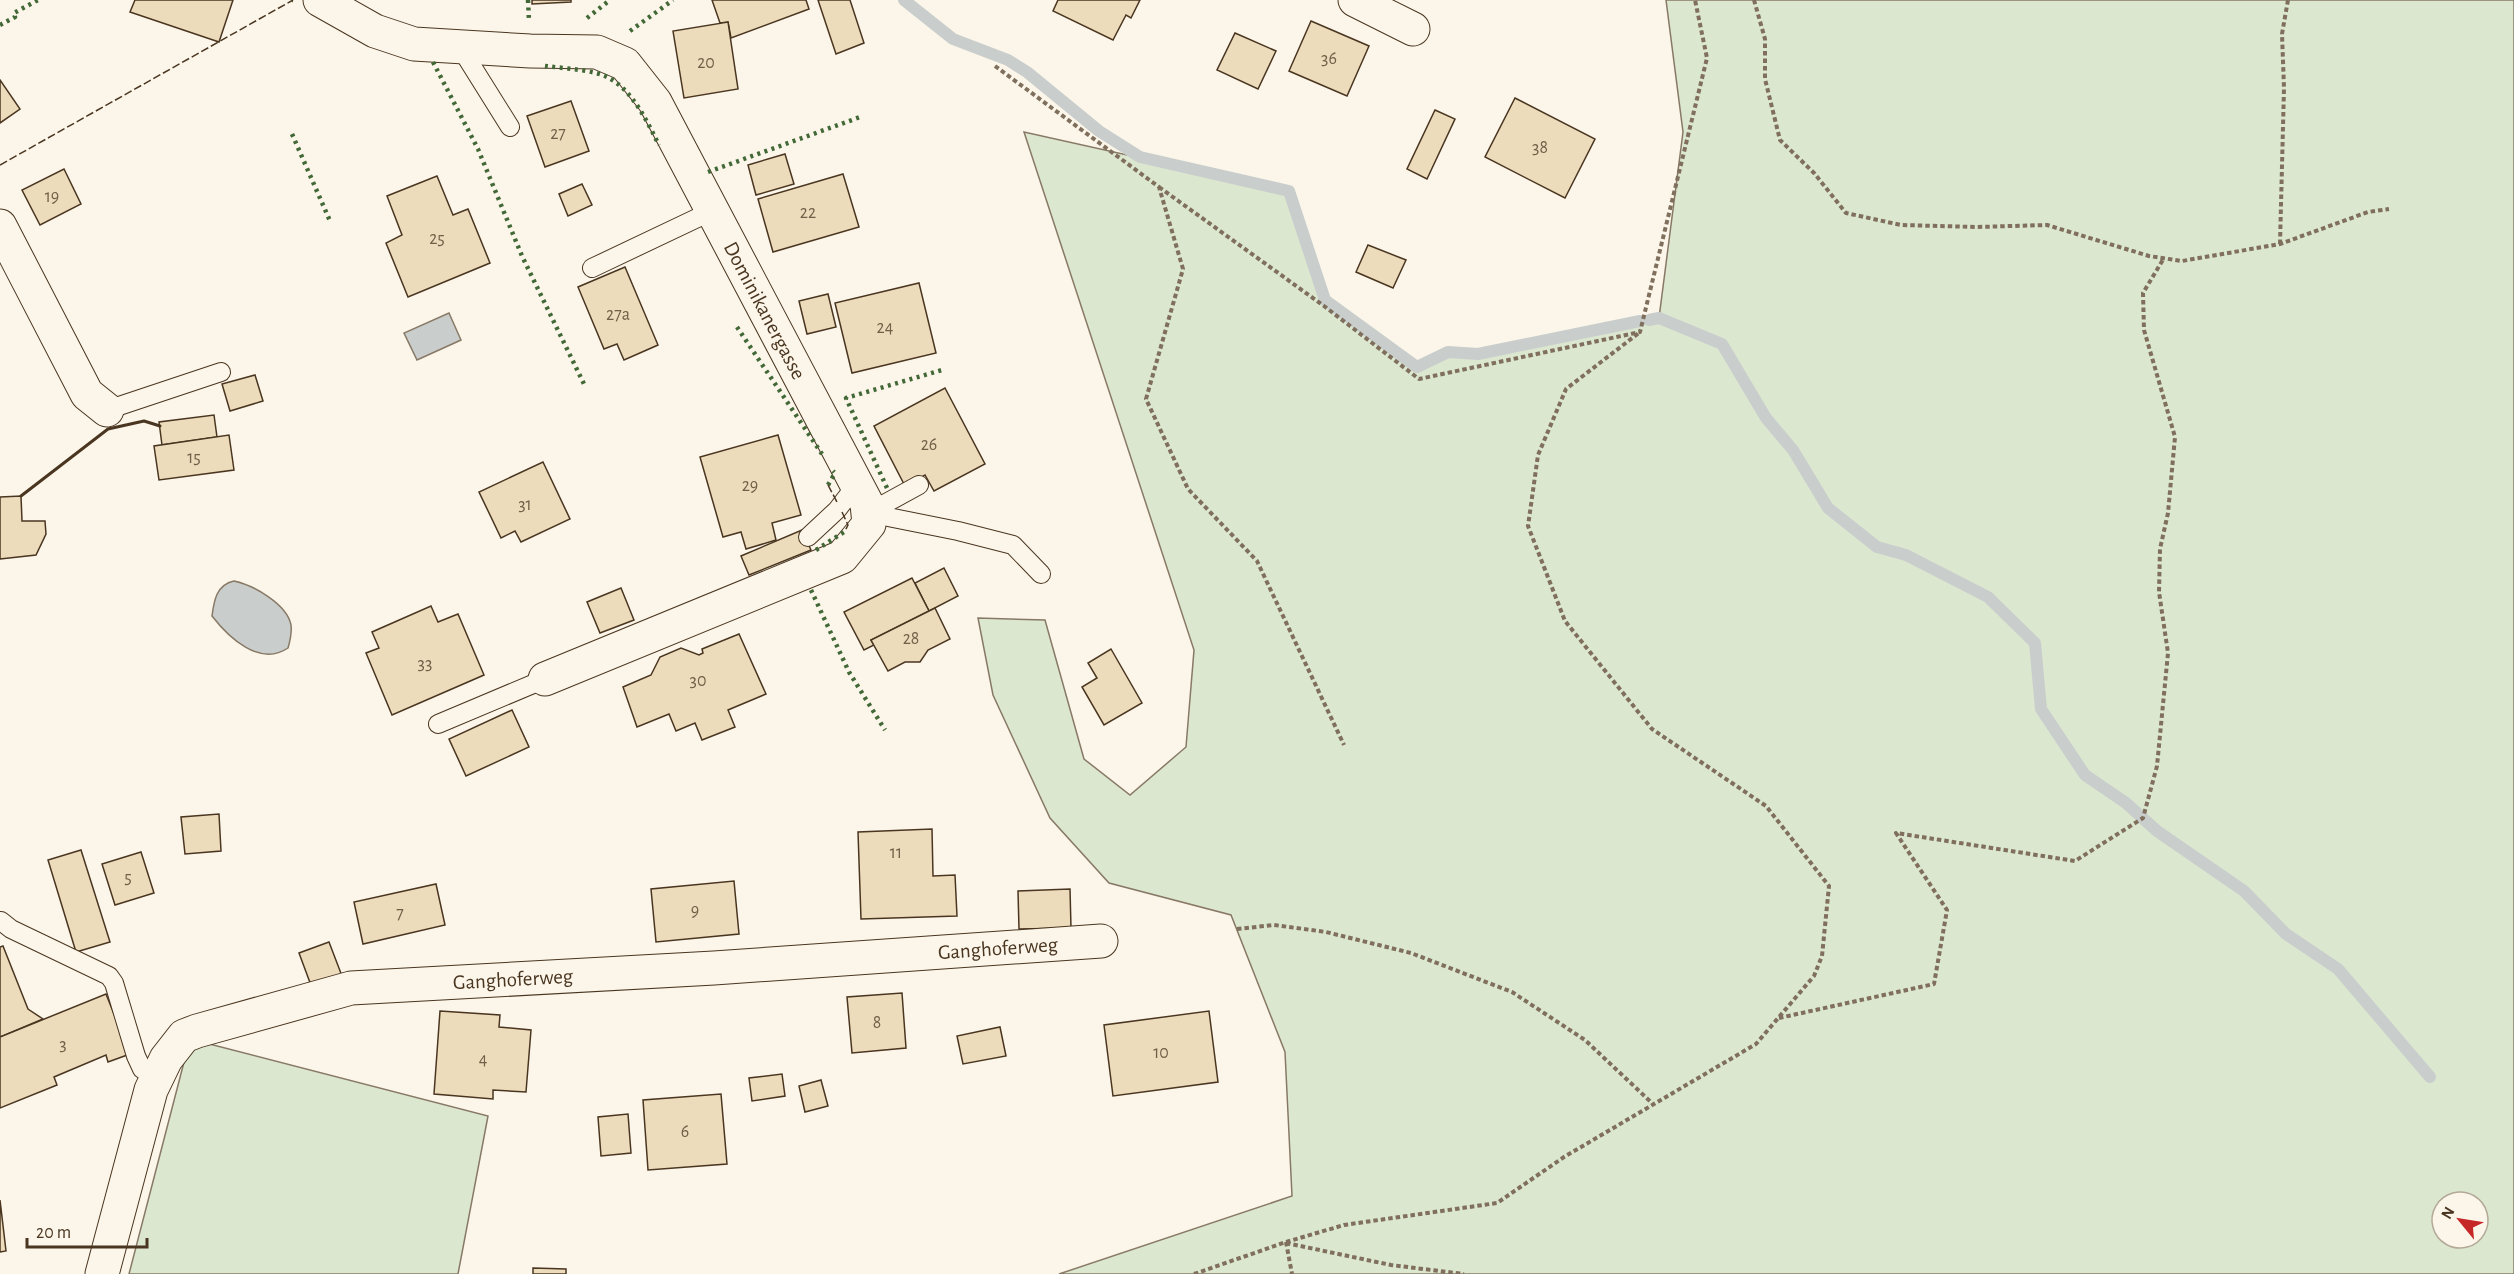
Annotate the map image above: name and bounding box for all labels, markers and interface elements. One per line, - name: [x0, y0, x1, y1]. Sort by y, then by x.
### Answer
- house number: 36: [1321, 50, 1337, 68]
- house number: 20: [697, 54, 715, 72]
- house number: 27: [550, 125, 566, 143]
- house number: 38: [1532, 139, 1548, 157]
- house number: 19: [45, 188, 59, 206]
- house number: 22: [800, 204, 816, 222]
- house number: 25: [429, 230, 445, 248]
- street label: Dominikanergasse: [720, 238, 810, 383]
- house number: 27a: [606, 306, 630, 324]
- house number: 24: [877, 319, 894, 337]
- house number: 26: [921, 436, 937, 454]
- house number: 15: [187, 449, 201, 467]
- house number: 29: [742, 477, 758, 495]
- house number: 31: [518, 496, 532, 514]
- house number: 28: [903, 630, 919, 648]
- house number: 33: [418, 655, 432, 673]
- house number: 30: [690, 672, 706, 690]
- house number: 11: [890, 844, 902, 862]
- house number: 5: [124, 869, 132, 887]
- house number: 9: [691, 902, 699, 920]
- house number: 7: [396, 905, 404, 923]
- street label: Ganghoferweg: [937, 933, 1059, 963]
- street label: Ganghoferweg: [452, 965, 574, 993]
- house number: 8: [873, 1014, 881, 1032]
- house number: 3: [59, 1036, 67, 1054]
- house number: 10: [1153, 1044, 1169, 1062]
- house number: 4: [479, 1051, 488, 1069]
- house number: 6: [681, 1123, 689, 1141]
- north arrow: [2430, 1190, 2490, 1250]
- text: N: [2438, 1204, 2458, 1222]
- scale bar: [27, 1211, 147, 1249]
- text: 20 m: [36, 1224, 71, 1242]

